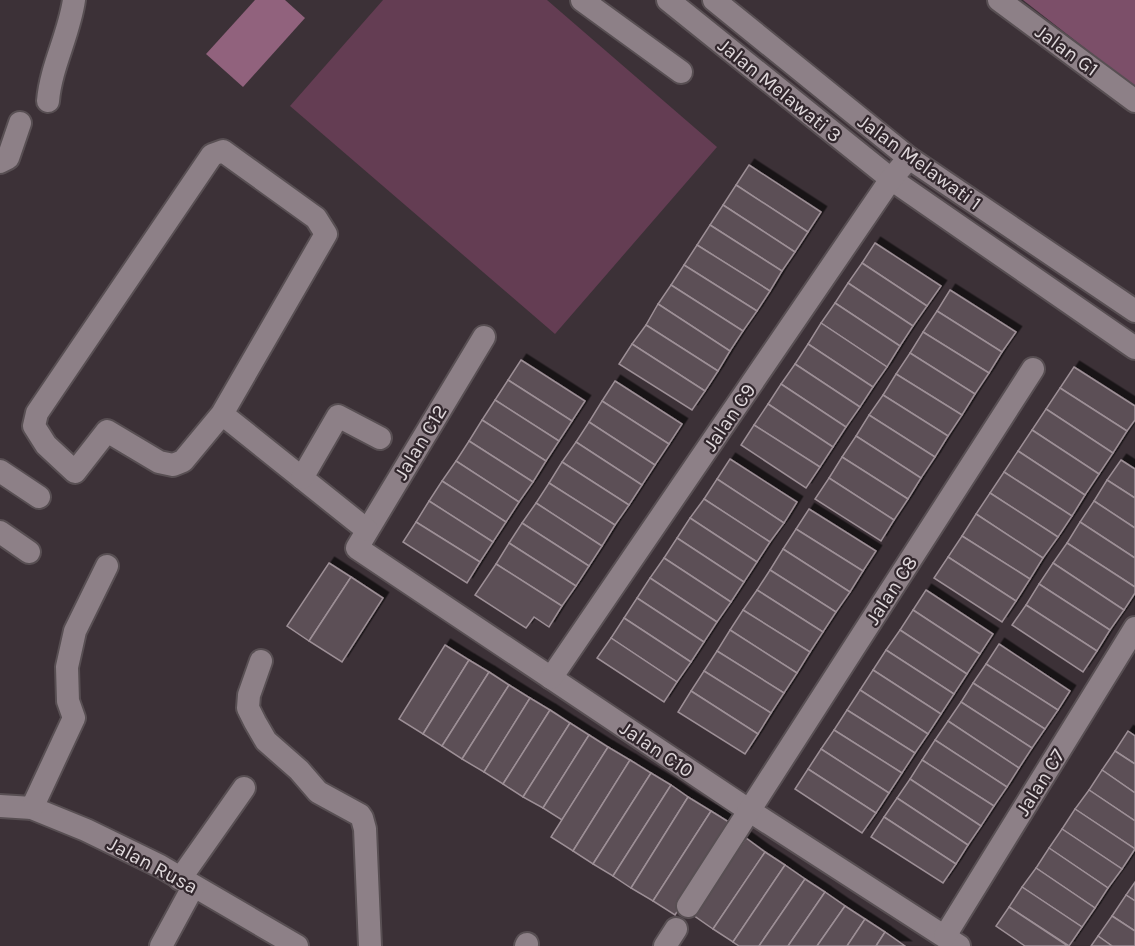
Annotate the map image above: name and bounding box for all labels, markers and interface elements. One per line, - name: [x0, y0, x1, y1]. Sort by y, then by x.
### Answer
- street label: Jalan G1: [1031, 20, 1103, 81]
- street label: Jalan Melawati 3: [713, 34, 846, 147]
- street label: Jalan Melawati 1: [854, 110, 986, 215]
- street label: Jalan C9: [699, 379, 760, 455]
- street label: Jalan C12: [389, 401, 452, 484]
- street label: Jalan C8: [861, 552, 922, 629]
- street label: Jalan C10: [616, 717, 698, 782]
- street label: Jalan C7: [1011, 744, 1070, 820]
- street label: Jalan Rusa: [104, 832, 202, 899]

